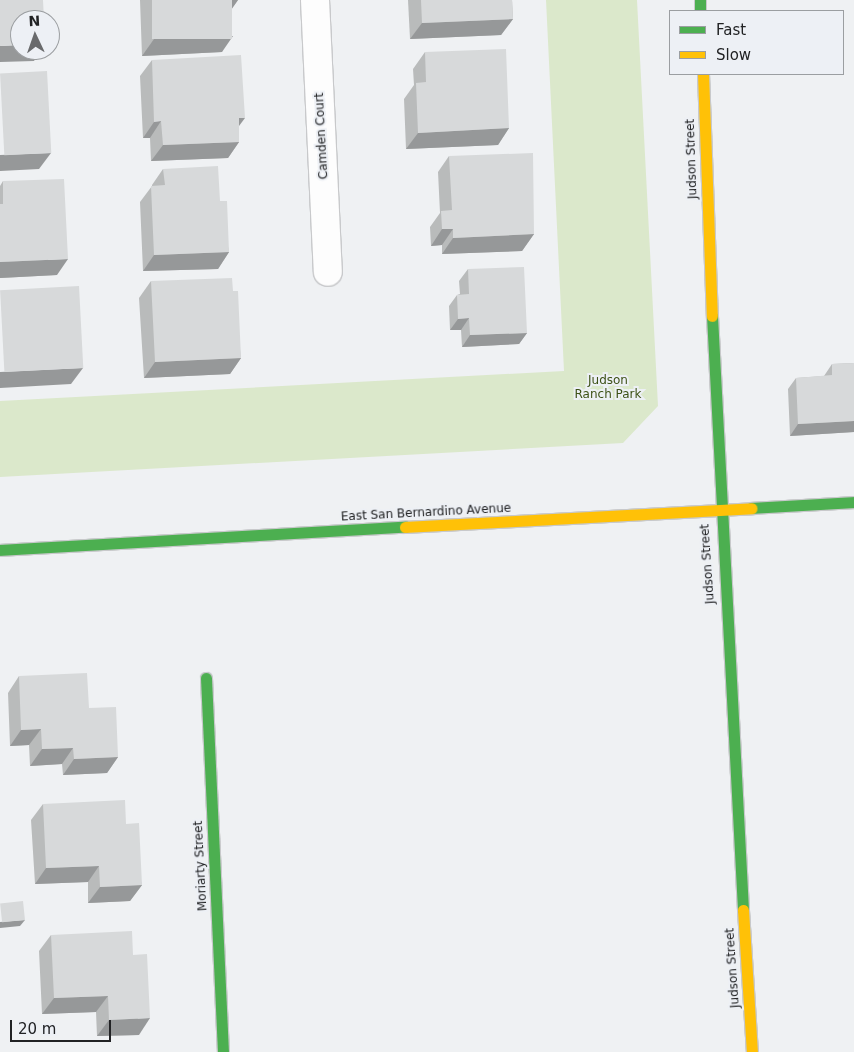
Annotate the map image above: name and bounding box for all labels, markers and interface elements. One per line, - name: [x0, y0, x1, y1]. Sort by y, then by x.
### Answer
- north arrow: [10, 10, 60, 60]
- legend: [669, 10, 844, 75]
- text: N: [28, 13, 41, 29]
- text: Fast: [716, 21, 746, 39]
- text: Slow: [716, 46, 751, 64]
- street label: Camden Court: [313, 92, 331, 180]
- street label: Judson Street: [683, 119, 701, 199]
- park label: Judson Ranch Park: [575, 374, 641, 402]
- street label: East San Bernardino Avenue: [341, 501, 511, 525]
- street label: Judson Street: [698, 523, 718, 605]
- street label: Moriarty Street: [191, 821, 211, 911]
- street label: Judson Street: [723, 927, 743, 1009]
- scale bar: [12, 1010, 114, 1042]
- text: 20 m: [18, 1020, 56, 1038]

